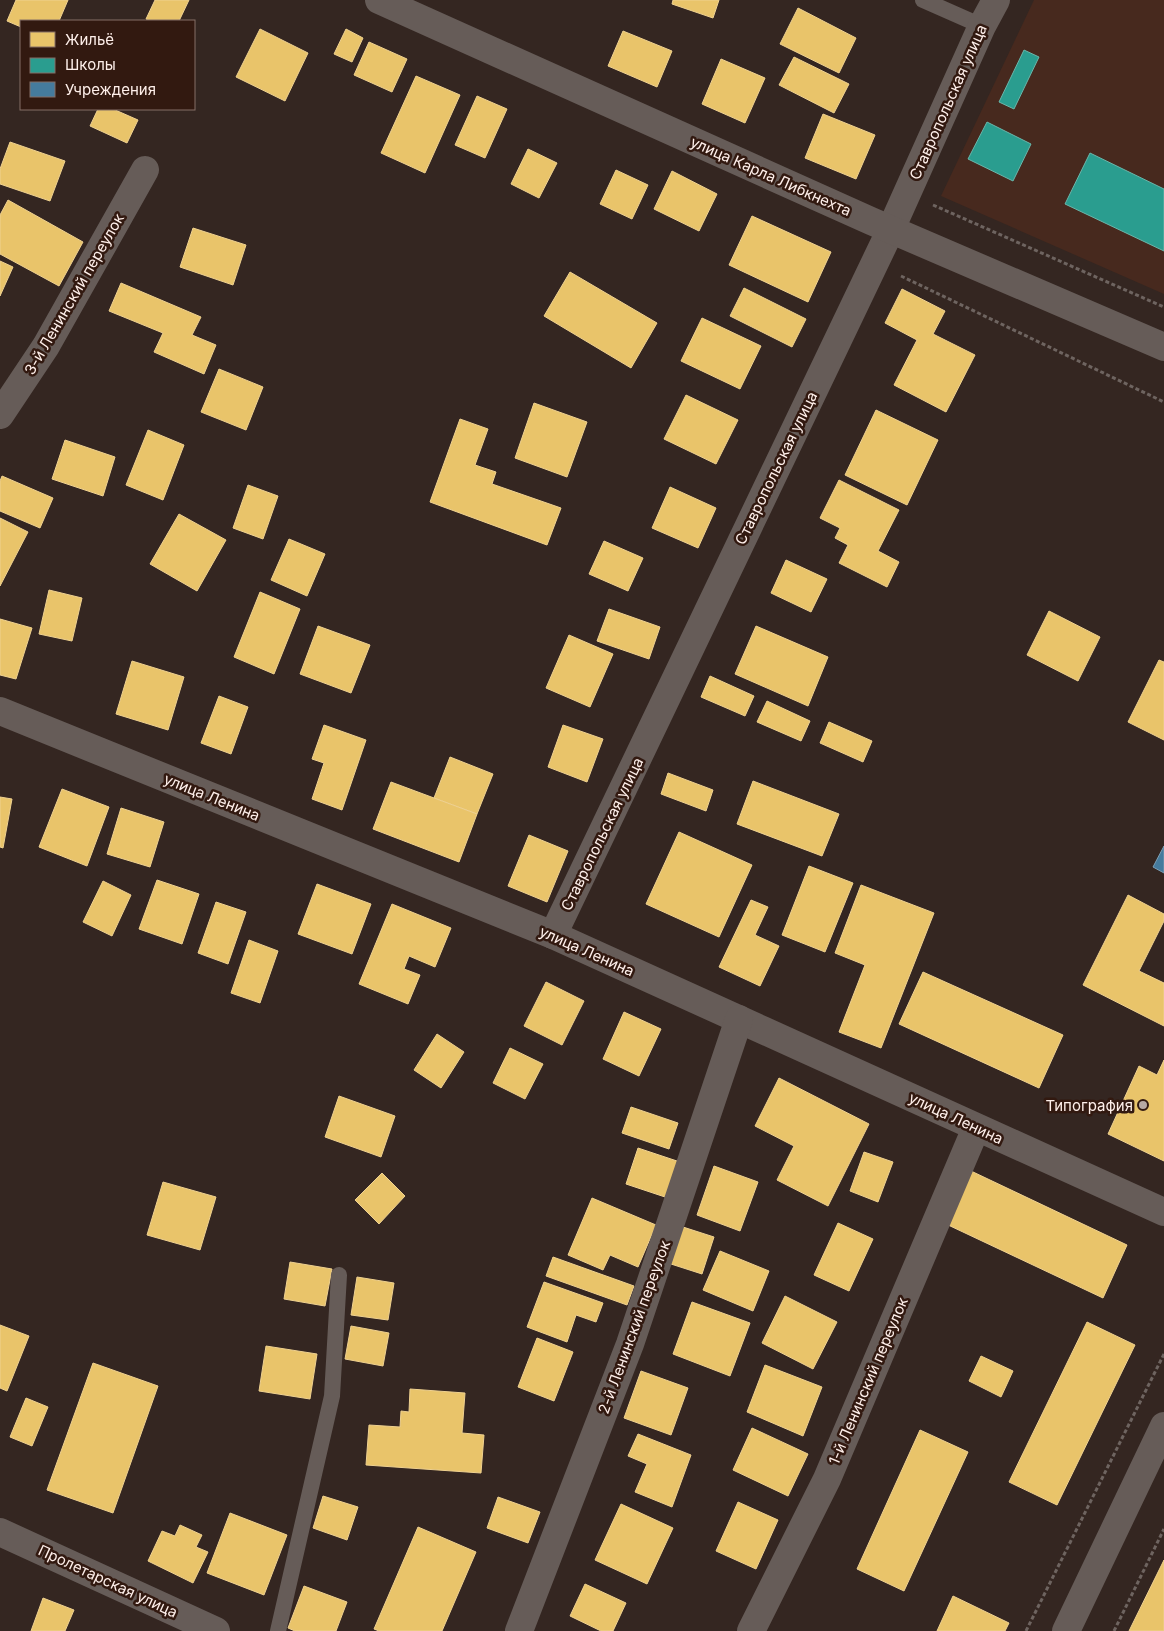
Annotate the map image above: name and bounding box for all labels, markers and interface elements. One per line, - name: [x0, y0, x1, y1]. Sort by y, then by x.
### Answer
- legend: [20, 20, 195, 110]
- street label: Ставропольская улица: [905, 21, 991, 183]
- text: Жильё: [65, 30, 114, 49]
- text: Школы: [65, 55, 116, 74]
- text: Учреждения: [65, 80, 156, 99]
- street label: улица Карла Либкнехта: [688, 132, 854, 220]
- street label: 3-й Ленинский переулок: [20, 210, 128, 378]
- street label: Ставропольская улица: [731, 388, 821, 548]
- street label: Ставропольская улица: [557, 754, 647, 914]
- street label: улица Ленина: [161, 769, 263, 825]
- street label: улица Ленина: [537, 922, 637, 980]
- street label: улица Ленина: [906, 1088, 1006, 1148]
- place label: Типография: [1045, 1096, 1133, 1115]
- marker: Типография: [1137, 1099, 1149, 1111]
- street label: 2-й Ленинский переулок: [594, 1238, 674, 1416]
- street label: 1-й Ленинский переулок: [824, 1294, 912, 1468]
- street label: Пролетарская улица: [35, 1540, 181, 1622]

